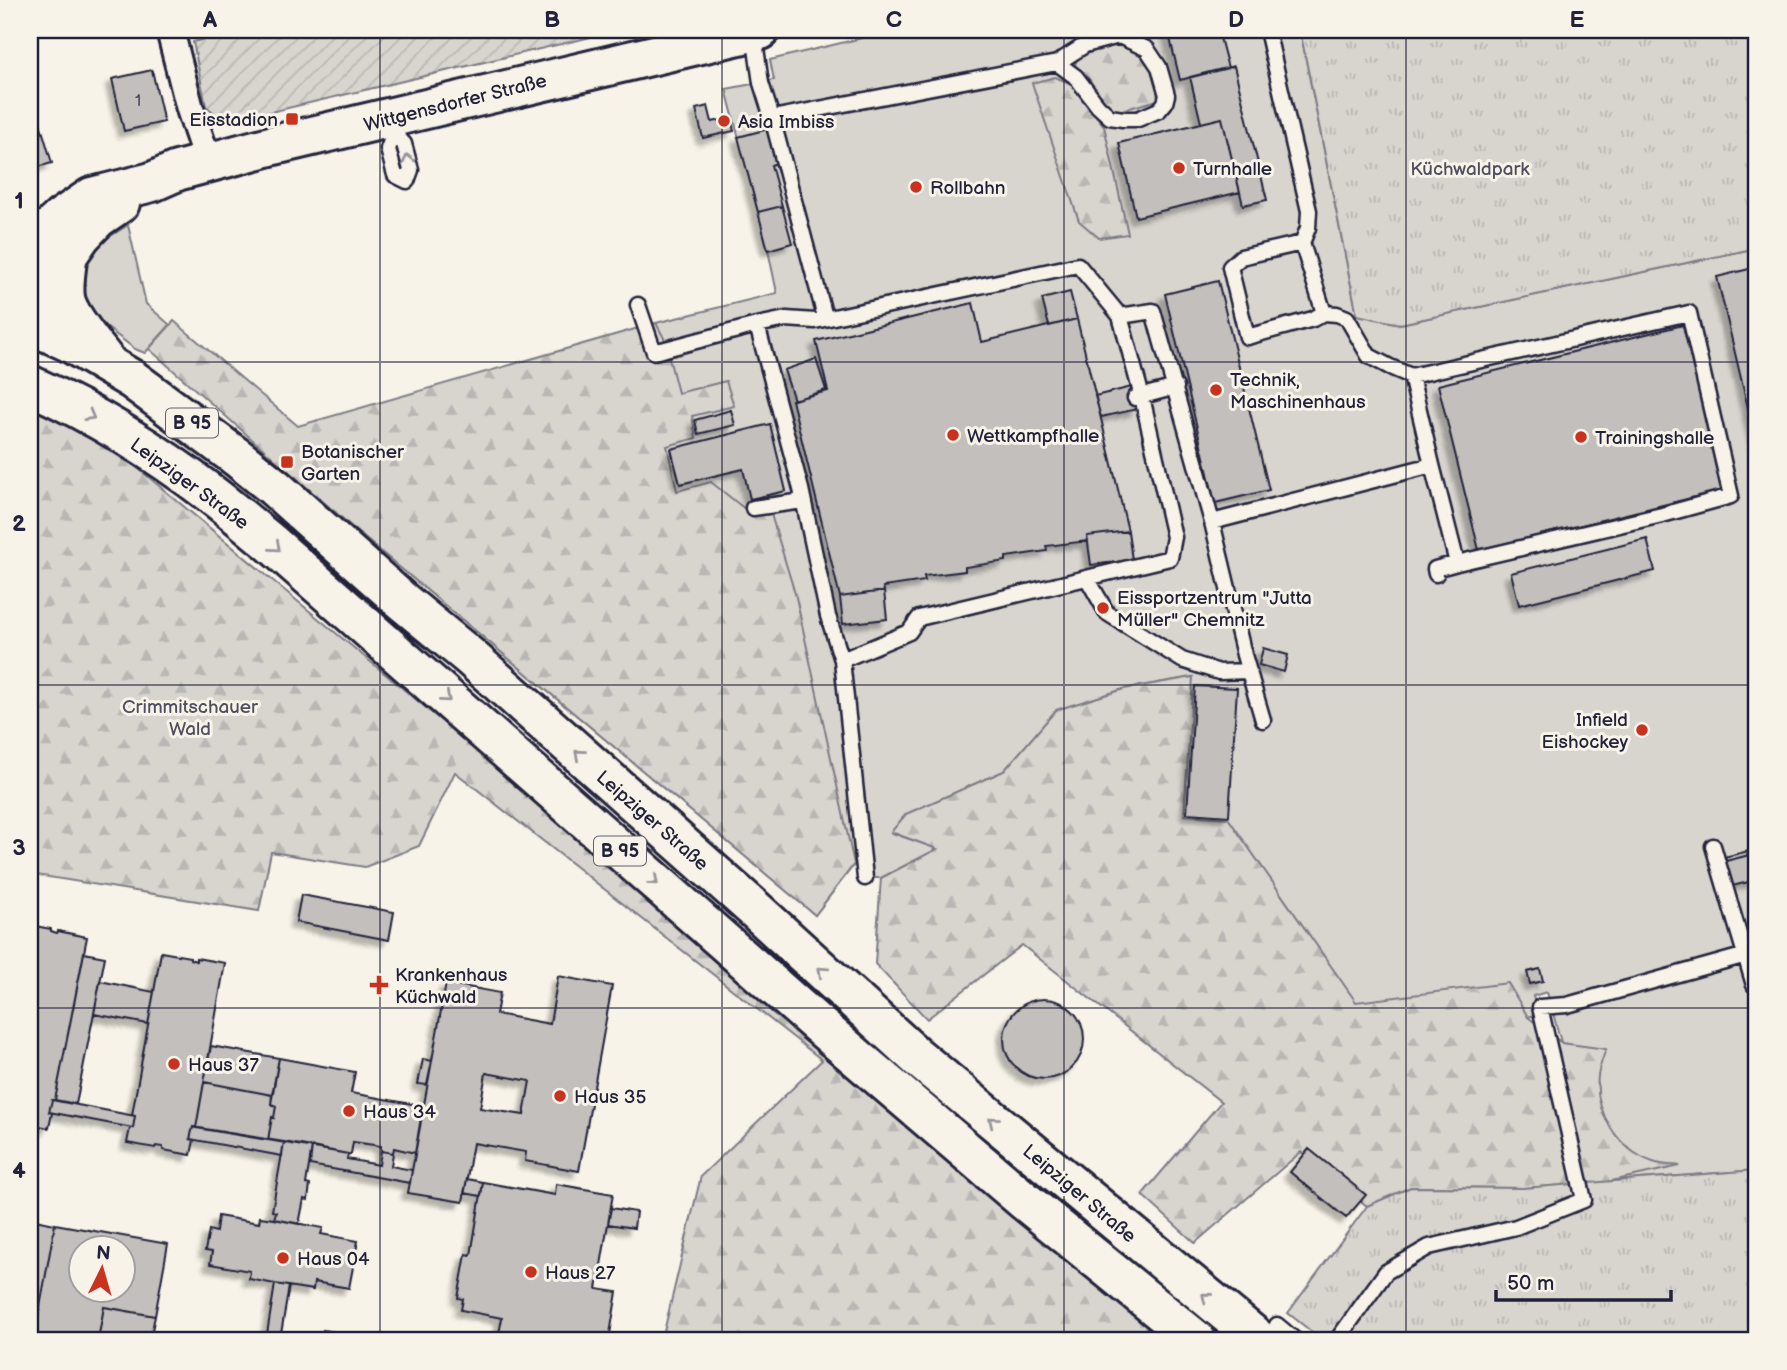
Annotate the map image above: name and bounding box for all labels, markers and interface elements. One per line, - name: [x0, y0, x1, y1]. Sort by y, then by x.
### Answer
- text: A: [202, 6, 218, 34]
- text: B: [544, 6, 560, 34]
- text: C: [886, 6, 902, 34]
- text: D: [1228, 6, 1244, 34]
- text: E: [1570, 6, 1585, 34]
- street label: Wittgensdorfer Straße: [362, 70, 549, 137]
- house number: 1: [135, 92, 141, 111]
- place label: Eisstadion: [189, 109, 278, 132]
- marker: Eisstadion: [284, 111, 300, 127]
- place label: Asia Imbiss: [738, 111, 834, 134]
- marker: Asia Imbiss: [716, 113, 732, 129]
- one-way arrow: [402, 153, 416, 165]
- place label: Turnhalle: [1193, 158, 1272, 181]
- park label: Küchwaldpark: [1410, 158, 1530, 181]
- marker: Turnhalle: [1171, 160, 1187, 176]
- place label: Rollbahn: [930, 177, 1005, 200]
- marker: Rollbahn: [908, 179, 924, 195]
- text: 1: [14, 187, 24, 215]
- place label: Technik, Maschinenhaus: [1230, 369, 1366, 414]
- marker: Technik, Maschinenhaus: [1208, 382, 1224, 398]
- one-way arrow: [83, 408, 96, 421]
- road number: B 95: [166, 408, 218, 438]
- place label: Wettkampfhalle: [967, 425, 1099, 448]
- marker: Wettkampfhalle: [945, 427, 961, 443]
- place label: Trainingshalle: [1595, 427, 1714, 450]
- marker: Trainingshalle: [1573, 429, 1589, 445]
- street label: Leipziger Straße: [125, 434, 253, 535]
- place label: Botanischer Garten: [301, 441, 405, 486]
- marker: Botanischer Garten: [279, 454, 295, 470]
- text: 2: [12, 510, 26, 538]
- one-way arrow: [268, 539, 281, 551]
- place label: Eissportzentrum "Jutta Müller" Chemnitz: [1117, 587, 1312, 632]
- marker: Eissportzentrum "Jutta Müller" Chemnitz: [1095, 600, 1111, 616]
- one-way arrow: [438, 690, 451, 702]
- park label: Crimmitschauer Wald: [122, 696, 259, 741]
- place label: Infield Eishockey: [1542, 709, 1628, 754]
- marker: Infield Eishockey: [1634, 722, 1650, 738]
- one-way arrow: [574, 750, 587, 762]
- street label: Leipziger Straße: [591, 766, 713, 876]
- text: 3: [12, 834, 26, 862]
- road number: B 95: [594, 836, 646, 866]
- one-way arrow: [646, 873, 659, 885]
- place label: Krankenhaus Küchwald: [395, 964, 507, 1009]
- one-way arrow: [817, 966, 830, 979]
- marker: Krankenhaus Küchwald: [369, 975, 389, 995]
- place label: Haus 37: [188, 1054, 259, 1077]
- marker: Haus 37: [166, 1056, 182, 1072]
- place label: Haus 35: [574, 1086, 646, 1109]
- marker: Haus 35: [552, 1088, 568, 1104]
- place label: Haus 34: [363, 1101, 436, 1124]
- marker: Haus 34: [341, 1103, 357, 1119]
- one-way arrow: [988, 1117, 1001, 1129]
- street label: Leipziger Straße: [1018, 1140, 1140, 1248]
- text: 4: [12, 1157, 26, 1185]
- north arrow: [66, 1234, 136, 1304]
- text: N: [95, 1241, 111, 1266]
- place label: Haus 04: [297, 1248, 370, 1271]
- marker: Haus 04: [275, 1250, 291, 1266]
- scale bar: [1496, 1258, 1672, 1302]
- place label: Haus 27: [545, 1262, 616, 1285]
- marker: Haus 27: [523, 1264, 539, 1280]
- text: 50 m: [1507, 1271, 1554, 1296]
- one-way arrow: [1201, 1293, 1214, 1305]

